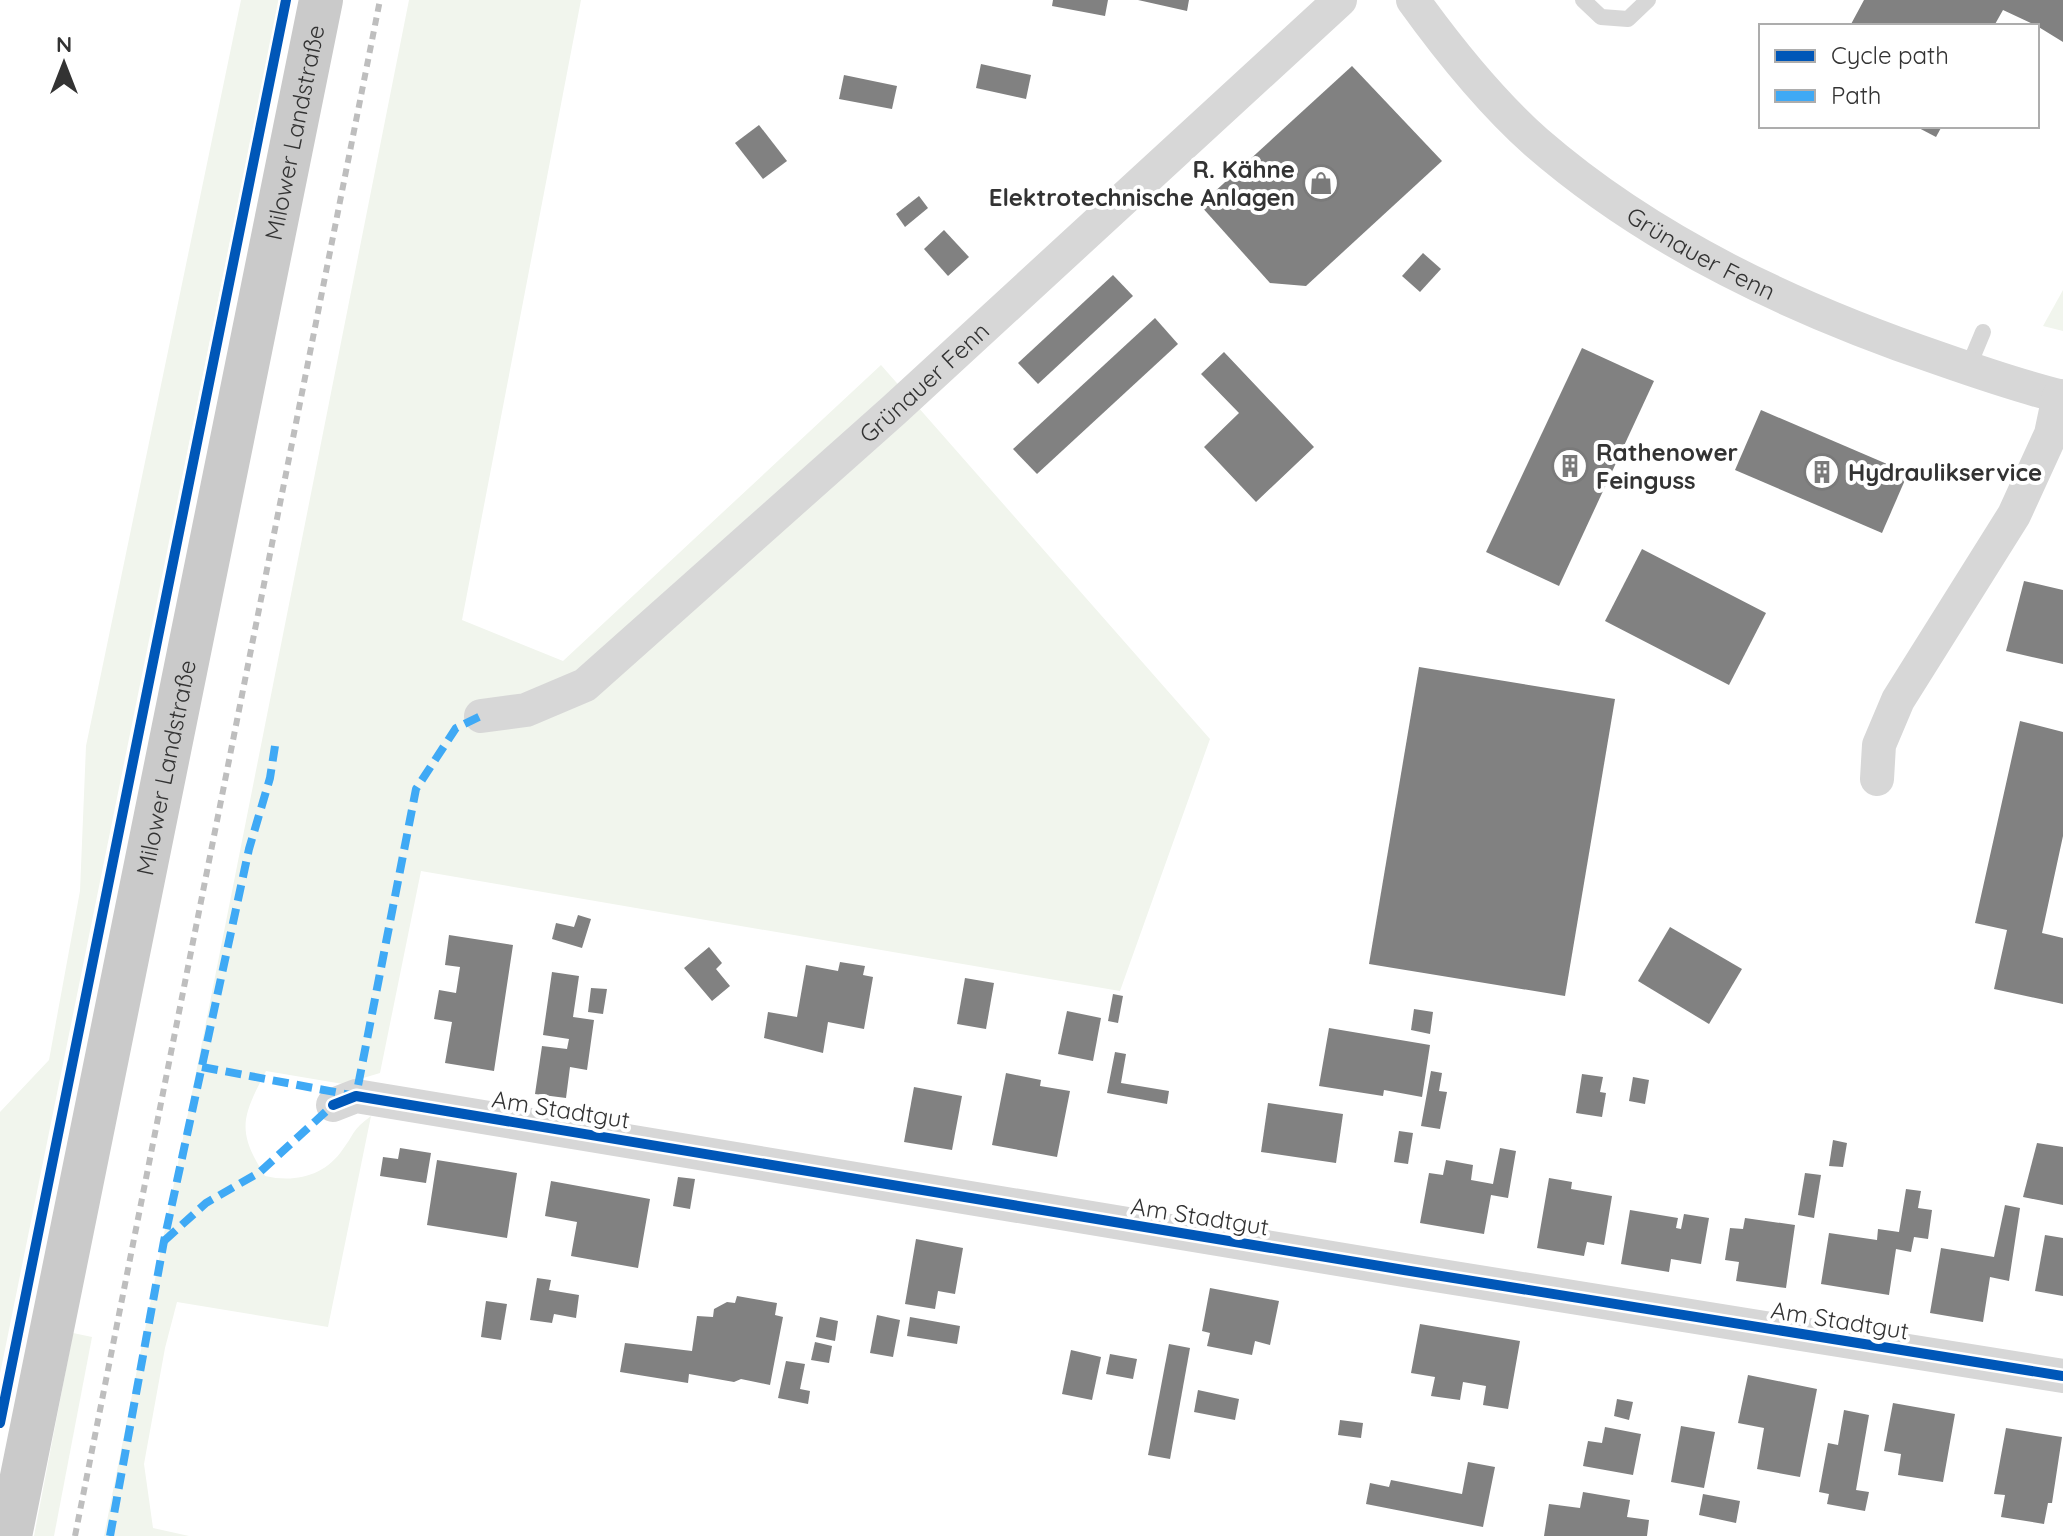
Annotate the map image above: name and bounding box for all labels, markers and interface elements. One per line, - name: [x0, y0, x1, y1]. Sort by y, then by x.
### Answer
- street label: Milower Landstraße: [258, 22, 331, 243]
- north arrow: [24, 24, 104, 104]
- legend: [1759, 24, 2039, 128]
- text: N: [56, 30, 72, 58]
- text: Cycle path: [1831, 40, 1949, 70]
- text: Path: [1831, 80, 1882, 110]
- place label: R. Kähne Elektrotechnische Anlagen: [989, 154, 1295, 212]
- shop icon: R. Kähne Elektrotechnische Anlagen: [1302, 164, 1340, 202]
- street label: Grünauer Fenn: [1621, 200, 1780, 306]
- street label: Grünauer Fenn: [853, 315, 995, 449]
- place label: Rathenower Feinguss: [1596, 437, 1738, 495]
- building icon: Rathenower Feinguss: [1551, 447, 1589, 485]
- building icon: Hydraulikservice: [1803, 453, 1841, 491]
- place label: Hydraulikservice: [1848, 457, 2042, 487]
- street label: Milower Landstraße: [129, 657, 202, 878]
- street label: Am Stadtgut: [490, 1083, 632, 1135]
- street label: Am Stadtgut: [1129, 1190, 1271, 1242]
- street label: Am Stadtgut: [1769, 1294, 1911, 1346]

